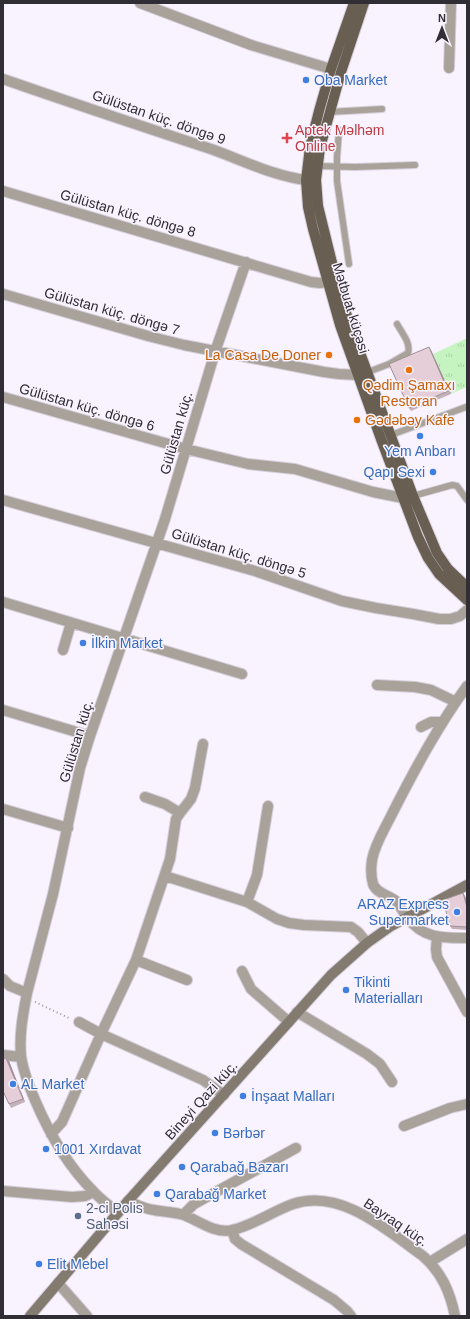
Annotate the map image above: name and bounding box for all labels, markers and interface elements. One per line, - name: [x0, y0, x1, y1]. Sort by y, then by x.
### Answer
- north arrow: [422, 8, 462, 48]
- text: N: [438, 12, 446, 24]
- place label: Oba Market: [314, 72, 387, 88]
- marker: Oba Market: [301, 75, 311, 85]
- street label: Gülüstan küç. döngə 9: [90, 87, 228, 147]
- place label: Aptek Mәlhәm Online: [295, 122, 384, 154]
- marker: Aptek Mәlhәm Online: [282, 133, 292, 143]
- street label: Gülüstan küç. döngə 8: [58, 186, 198, 240]
- street label: Mətbuat küçəsi: [330, 261, 372, 355]
- street label: Gülüstan küç. döngə 7: [42, 284, 182, 338]
- place label: La Casa De Doner: [205, 347, 321, 363]
- marker: La Casa De Doner: [324, 350, 334, 360]
- marker: Qədim Şamaxı Restoran: [404, 365, 414, 375]
- place label: Qədim Şamaxı Restoran: [363, 377, 455, 409]
- street label: Gülüstan küç. döngə 6: [17, 380, 157, 434]
- street label: Gülüstan küç.: [157, 390, 195, 476]
- place label: Gədəbəy Kafe: [365, 412, 455, 428]
- marker: Gədəbəy Kafe: [352, 415, 362, 425]
- marker: Yem Anbarı: [415, 431, 425, 441]
- place label: Yem Anbarı: [384, 443, 456, 459]
- place label: Qapı Sexi: [364, 464, 425, 480]
- marker: Qapı Sexi: [428, 467, 438, 477]
- street label: Gülüstan küç. döngə 5: [170, 525, 309, 581]
- place label: İlkin Market: [91, 634, 163, 651]
- marker: İlkin Market: [78, 638, 88, 648]
- street label: Gülüstan küç.: [56, 698, 96, 784]
- place label: ARAZ Express Supermarket: [357, 896, 449, 928]
- marker: ARAZ Express Supermarket: [452, 907, 462, 917]
- place label: Tikinti Materialları: [354, 974, 423, 1006]
- marker: Tikinti Materialları: [341, 985, 351, 995]
- street label: Bineyi Qazi küç.: [161, 1057, 241, 1143]
- place label: AL Market: [21, 1076, 84, 1092]
- marker: AL Market: [8, 1079, 18, 1089]
- place label: İnşaat Malları: [251, 1087, 335, 1104]
- marker: İnşaat Malları: [238, 1091, 248, 1101]
- place label: Bərbər: [223, 1125, 265, 1141]
- marker: Bərbər: [210, 1128, 220, 1138]
- place label: 1001 Xırdavat: [54, 1141, 141, 1157]
- marker: 1001 Xırdavat: [41, 1144, 51, 1154]
- place label: Qarabağ Bazarı: [190, 1159, 289, 1175]
- marker: Qarabağ Bazarı: [177, 1162, 187, 1172]
- place label: Qarabağ Market: [165, 1186, 266, 1202]
- marker: Qarabağ Market: [152, 1189, 162, 1199]
- street label: Bayraq küç.: [361, 1195, 431, 1249]
- place label: 2-ci Polis Sahəsi: [86, 1200, 143, 1232]
- marker: 2-ci Polis Sahəsi: [73, 1211, 83, 1221]
- place label: Elit Mebel: [47, 1256, 108, 1272]
- marker: Elit Mebel: [34, 1259, 44, 1269]

